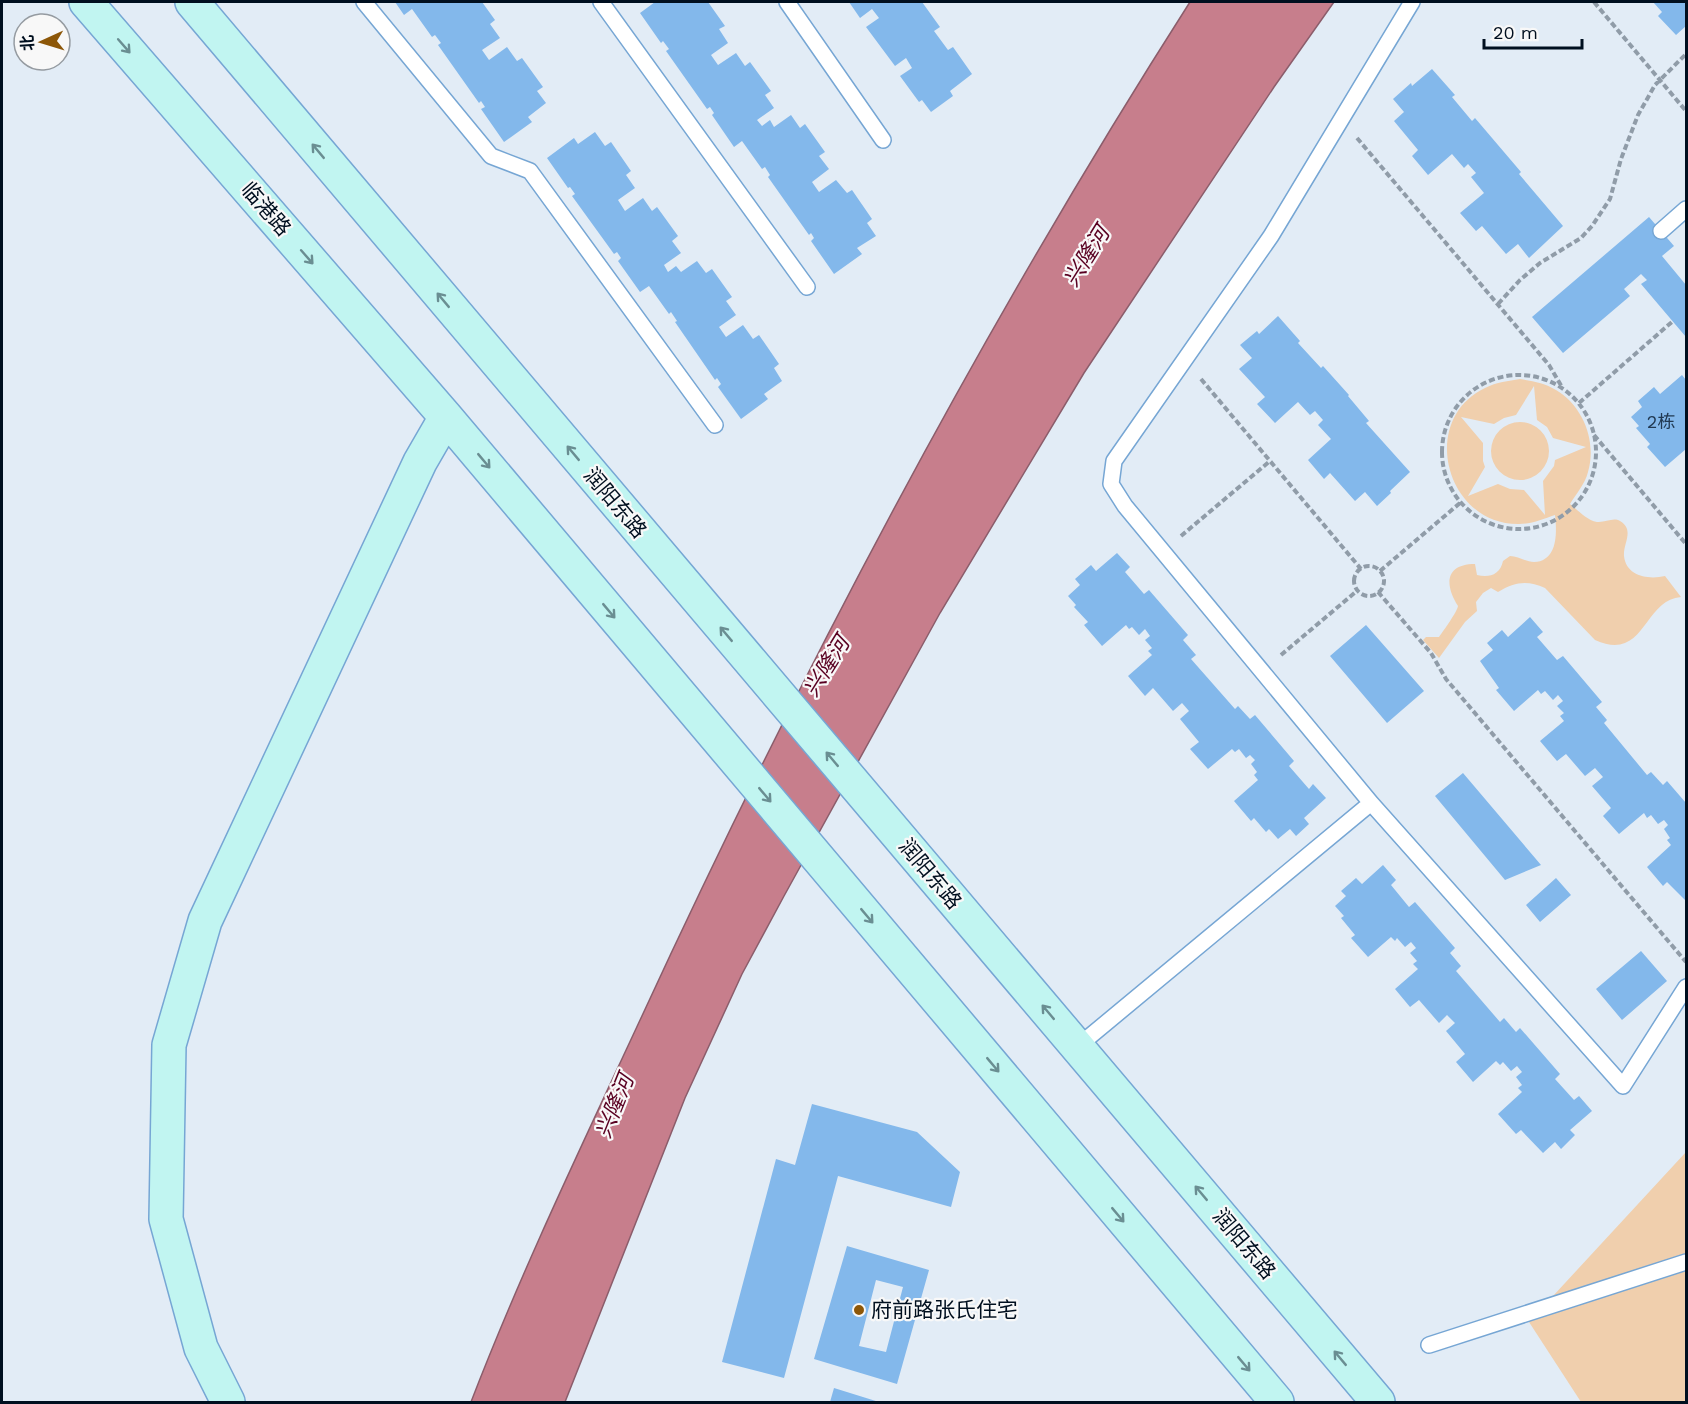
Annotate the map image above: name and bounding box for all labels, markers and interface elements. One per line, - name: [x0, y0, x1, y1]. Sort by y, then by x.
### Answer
- north arrow: [12, 12, 72, 72]
- scale bar: [1484, 12, 1582, 50]
- text: 20 m: [1493, 22, 1538, 43]
- text: 北: [17, 34, 38, 52]
- one-way arrow: [117, 38, 131, 53]
- one-way arrow: [311, 144, 325, 159]
- street label: 临港路: [236, 177, 296, 241]
- water label: 兴隆河: [1058, 218, 1117, 291]
- one-way arrow: [300, 249, 314, 264]
- one-way arrow: [437, 292, 450, 308]
- house number: 2栋: [1647, 411, 1675, 432]
- one-way arrow: [566, 445, 579, 461]
- one-way arrow: [477, 453, 490, 469]
- street label: 润阳东路: [579, 462, 652, 543]
- one-way arrow: [603, 603, 616, 619]
- one-way arrow: [719, 627, 733, 642]
- water label: 兴隆河: [798, 628, 857, 701]
- one-way arrow: [825, 752, 839, 767]
- one-way arrow: [758, 787, 771, 803]
- street label: 润阳东路: [894, 833, 967, 914]
- one-way arrow: [860, 908, 874, 923]
- one-way arrow: [1041, 1004, 1054, 1020]
- one-way arrow: [986, 1057, 999, 1073]
- water label: 兴隆河: [591, 1067, 640, 1141]
- one-way arrow: [1194, 1186, 1208, 1201]
- street label: 润阳东路: [1208, 1203, 1281, 1284]
- one-way arrow: [1111, 1207, 1125, 1222]
- place label: 府前路张氏住宅: [871, 1297, 1018, 1322]
- marker: 府前路张氏住宅: [852, 1303, 866, 1317]
- one-way arrow: [1334, 1350, 1347, 1366]
- one-way arrow: [1237, 1356, 1251, 1371]

